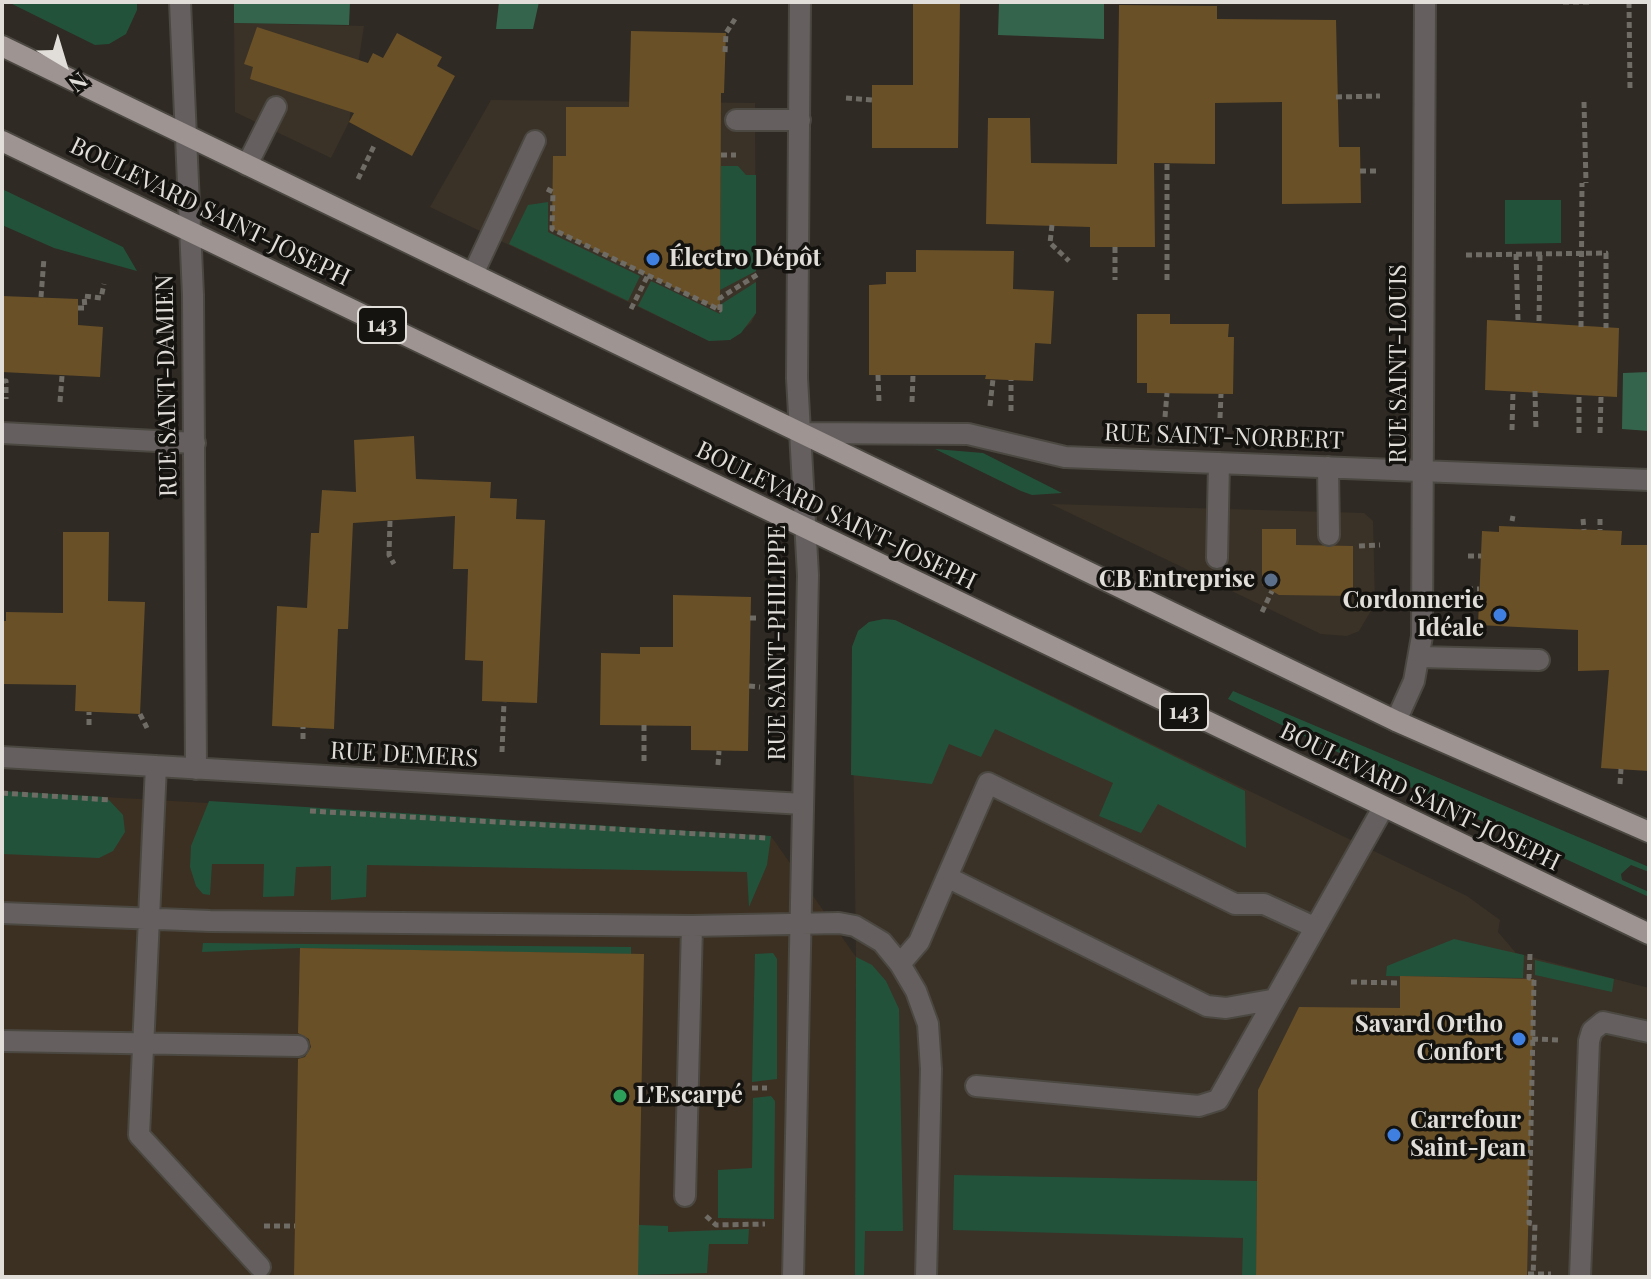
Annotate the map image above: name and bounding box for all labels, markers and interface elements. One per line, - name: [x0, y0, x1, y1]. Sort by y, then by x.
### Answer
- north arrow: [24, 24, 104, 104]
- text: N: [63, 66, 94, 100]
- street label: BOULEVARD SAINT-JOSEPH: [65, 132, 355, 292]
- place label: Électro Dépôt: [669, 245, 821, 273]
- marker: Électro Dépôt: [644, 250, 662, 268]
- street label: RUE SAINT-LOUIS: [1385, 264, 1413, 464]
- street label: RUE SAINT-DAMIEN: [151, 275, 183, 497]
- road number: 143: [358, 307, 406, 343]
- street label: RUE SAINT-NORBERT: [1104, 418, 1344, 456]
- street label: BOULEVARD SAINT-JOSEPH: [691, 436, 981, 596]
- street label: RUE SAINT-PHILIPPE: [764, 525, 792, 761]
- place label: CB Entreprise: [1099, 566, 1255, 594]
- marker: CB Entreprise: [1262, 571, 1280, 589]
- place label: Cordonnerie Idéale: [1342, 587, 1484, 643]
- marker: Cordonnerie Idéale: [1491, 606, 1509, 624]
- road number: 143: [1160, 694, 1208, 730]
- street label: BOULEVARD SAINT-JOSEPH: [1275, 717, 1565, 877]
- street label: RUE DEMERS: [329, 737, 479, 773]
- place label: Savard Ortho Confort: [1355, 1011, 1503, 1067]
- marker: Savard Ortho Confort: [1510, 1030, 1528, 1048]
- place label: L'Escarpé: [636, 1082, 743, 1110]
- marker: L'Escarpé: [611, 1087, 629, 1105]
- place label: Carrefour Saint-Jean: [1410, 1107, 1526, 1163]
- marker: Carrefour Saint-Jean: [1385, 1126, 1403, 1144]

